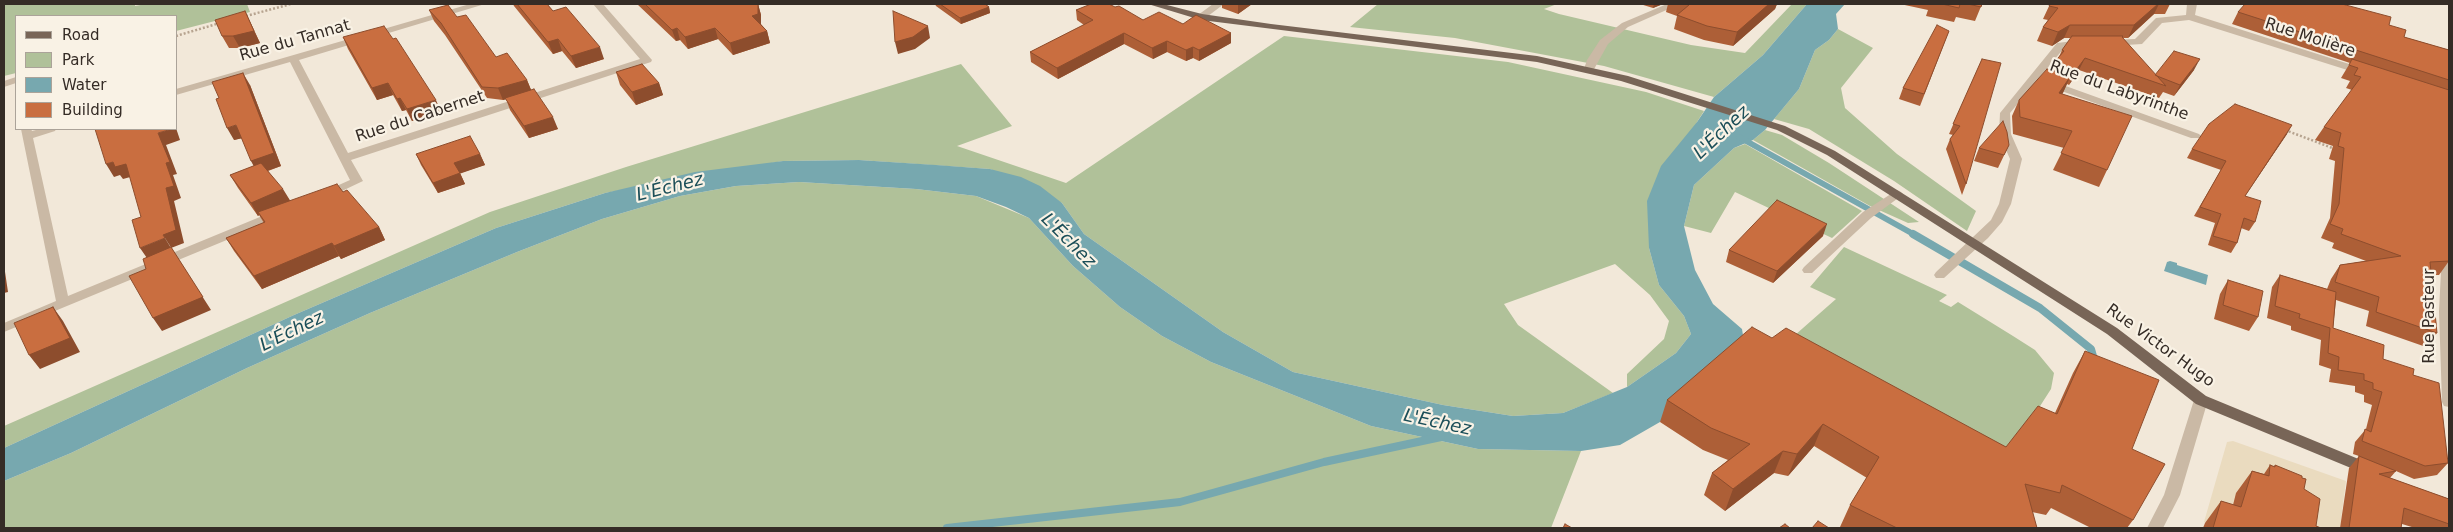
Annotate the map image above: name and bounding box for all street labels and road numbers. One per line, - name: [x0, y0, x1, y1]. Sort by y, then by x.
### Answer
- street label: Rue Molière: [2262, 14, 2358, 62]
- street label: Rue du Tannat: [237, 16, 353, 66]
- street label: Rue du Labyrinthe: [2047, 57, 2191, 125]
- street label: Rue du Cabernet: [353, 87, 487, 147]
- street label: Rue Pasteur: [2420, 268, 2440, 364]
- street label: Rue Victor Hugo: [2102, 300, 2218, 392]

